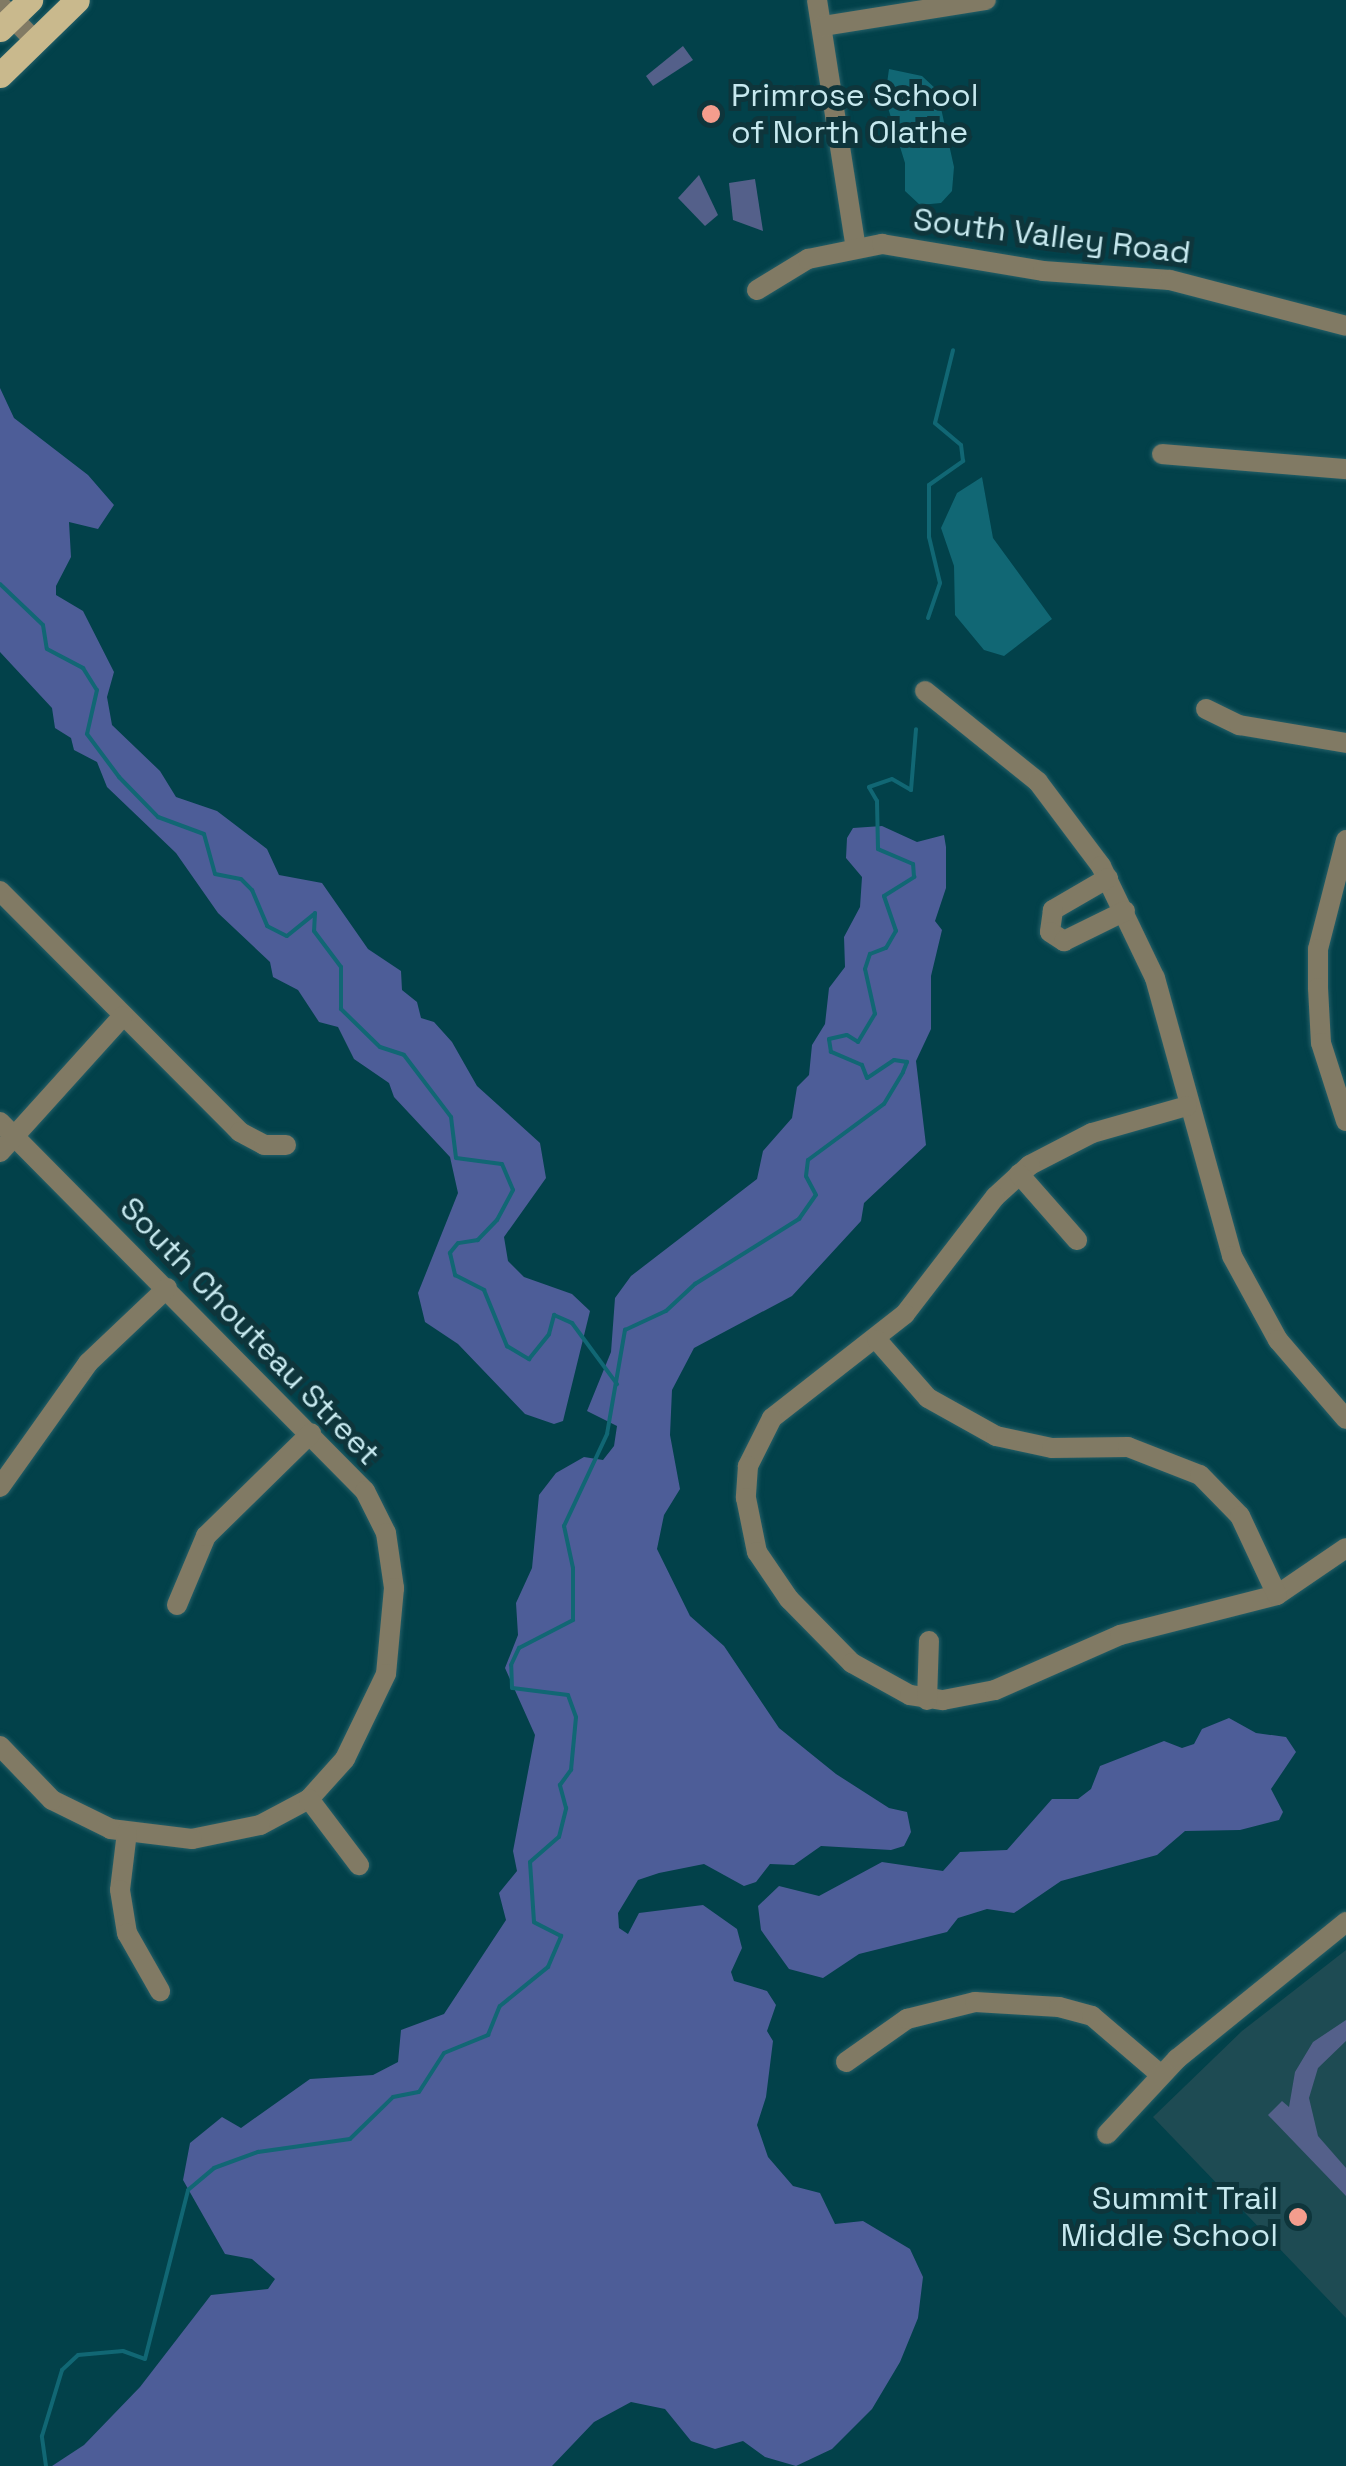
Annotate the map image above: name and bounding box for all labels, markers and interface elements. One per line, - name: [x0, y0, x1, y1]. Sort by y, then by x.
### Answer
- place label: Primrose School of North Olathe: [731, 77, 979, 152]
- marker: Primrose School of North Olathe: [700, 103, 722, 125]
- street label: South Valley Road: [911, 200, 1193, 272]
- street label: South Chouteau Street: [112, 1189, 388, 1473]
- place label: Summit Trail Middle School: [1060, 2180, 1278, 2255]
- marker: Summit Trail Middle School: [1287, 2206, 1309, 2228]

